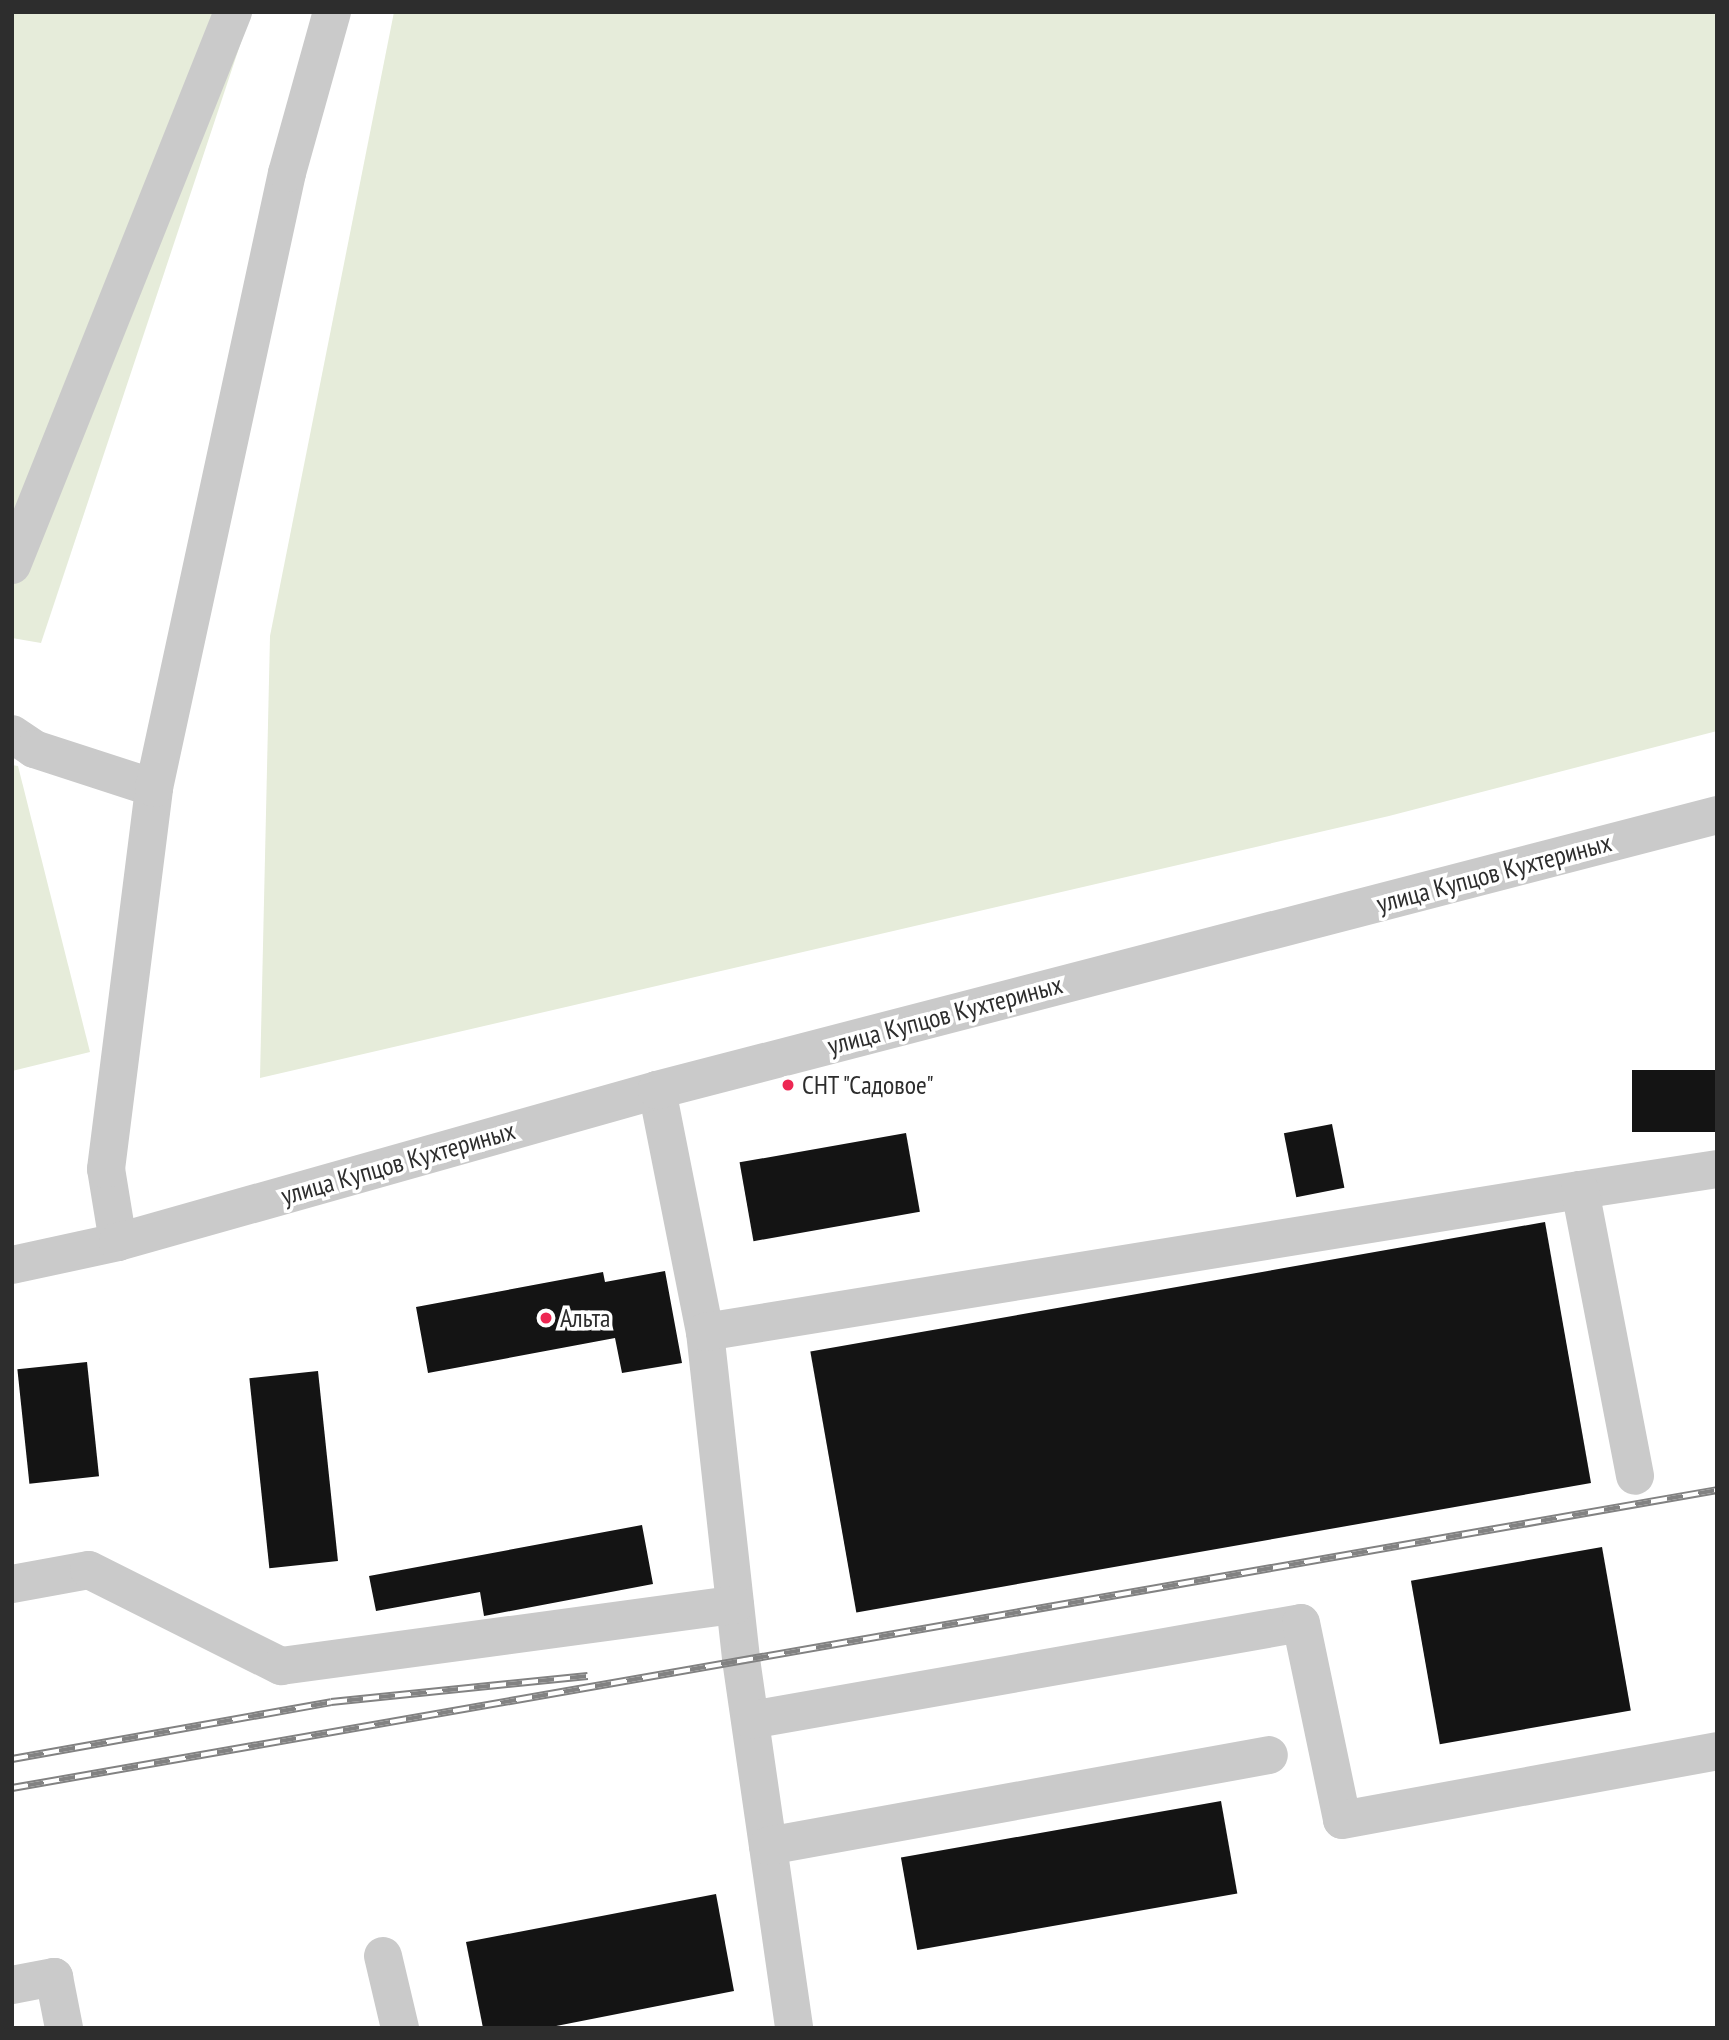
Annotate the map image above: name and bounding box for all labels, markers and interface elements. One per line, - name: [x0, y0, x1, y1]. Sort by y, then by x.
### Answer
- street label: улица Купцов Кухтериных: [1373, 827, 1615, 919]
- street label: улица Купцов Кухтериных: [824, 969, 1066, 1061]
- place label: СНТ "Садовое": [802, 1069, 936, 1101]
- marker: СНТ "Садовое": [780, 1077, 796, 1093]
- street label: улица Купцов Кухтериных: [277, 1115, 519, 1211]
- place label: Альта: [560, 1302, 610, 1334]
- marker: Альта: [538, 1310, 554, 1326]

